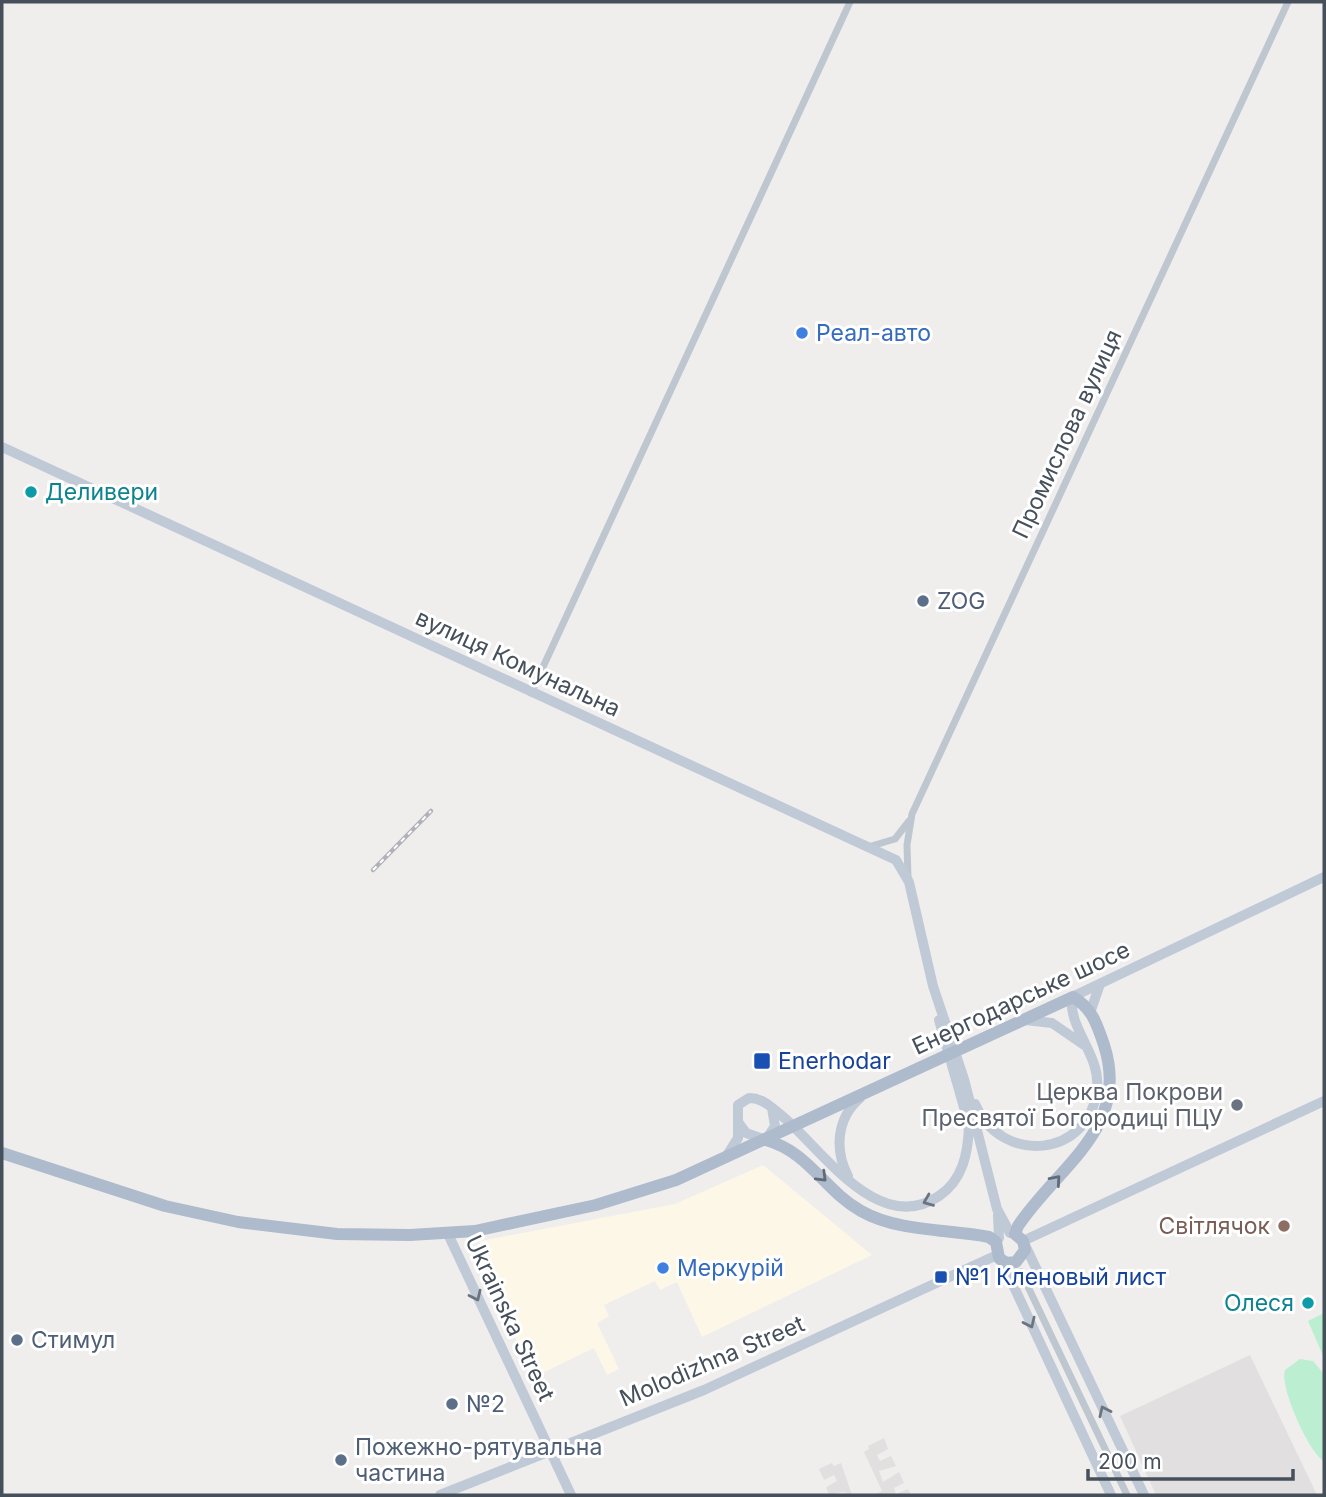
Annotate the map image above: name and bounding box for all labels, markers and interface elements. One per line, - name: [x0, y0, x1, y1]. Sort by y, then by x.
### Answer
- place label: Реал-авто: [816, 319, 931, 347]
- marker: Реал-авто: [794, 325, 810, 341]
- street label: Промислова вулиця: [1006, 325, 1128, 543]
- place label: Деливери: [45, 478, 158, 506]
- marker: Деливери: [23, 484, 39, 500]
- place label: ZOG: [937, 587, 985, 615]
- marker: ZOG: [915, 593, 931, 609]
- street label: вулиця Комунальна: [411, 603, 625, 723]
- street label: Енергодарське шосе: [908, 935, 1134, 1061]
- place label: Enerhodar: [778, 1047, 891, 1075]
- marker: Enerhodar: [752, 1051, 772, 1071]
- place label: Церква Покрови Пресвятої Богородиці ПЦУ: [921, 1078, 1223, 1132]
- marker: Церква Покрови Пресвятої Богородиці ПЦУ: [1229, 1097, 1245, 1113]
- one-way arrow: [814, 1168, 827, 1181]
- one-way arrow: [1048, 1175, 1060, 1188]
- one-way arrow: [922, 1192, 934, 1206]
- place label: Світлячок: [1158, 1212, 1271, 1240]
- marker: Світлячок: [1276, 1218, 1292, 1234]
- street label: Ukrainska Street: [459, 1231, 561, 1406]
- place label: Меркурій: [677, 1254, 784, 1282]
- marker: Меркурій: [655, 1260, 671, 1276]
- place label: №1 Кленовый лист: [955, 1263, 1166, 1291]
- marker: №1 Кленовый лист: [933, 1269, 949, 1285]
- one-way arrow: [468, 1289, 482, 1301]
- place label: Олеся: [1224, 1289, 1294, 1317]
- marker: Олеся: [1300, 1295, 1316, 1311]
- street label: Molodizhna Street: [616, 1309, 809, 1413]
- one-way arrow: [1022, 1316, 1036, 1328]
- place label: Стимул: [31, 1326, 115, 1354]
- marker: Стимул: [9, 1332, 25, 1348]
- place label: №2: [466, 1390, 505, 1418]
- marker: №2: [444, 1396, 460, 1412]
- one-way arrow: [1099, 1406, 1113, 1418]
- place label: Пожежно-рятувальна частина: [355, 1433, 602, 1487]
- scale bar: [1088, 1438, 1293, 1482]
- text: 200 m: [1098, 1449, 1162, 1474]
- marker: Пожежно-рятувальна частина: [333, 1452, 349, 1468]

